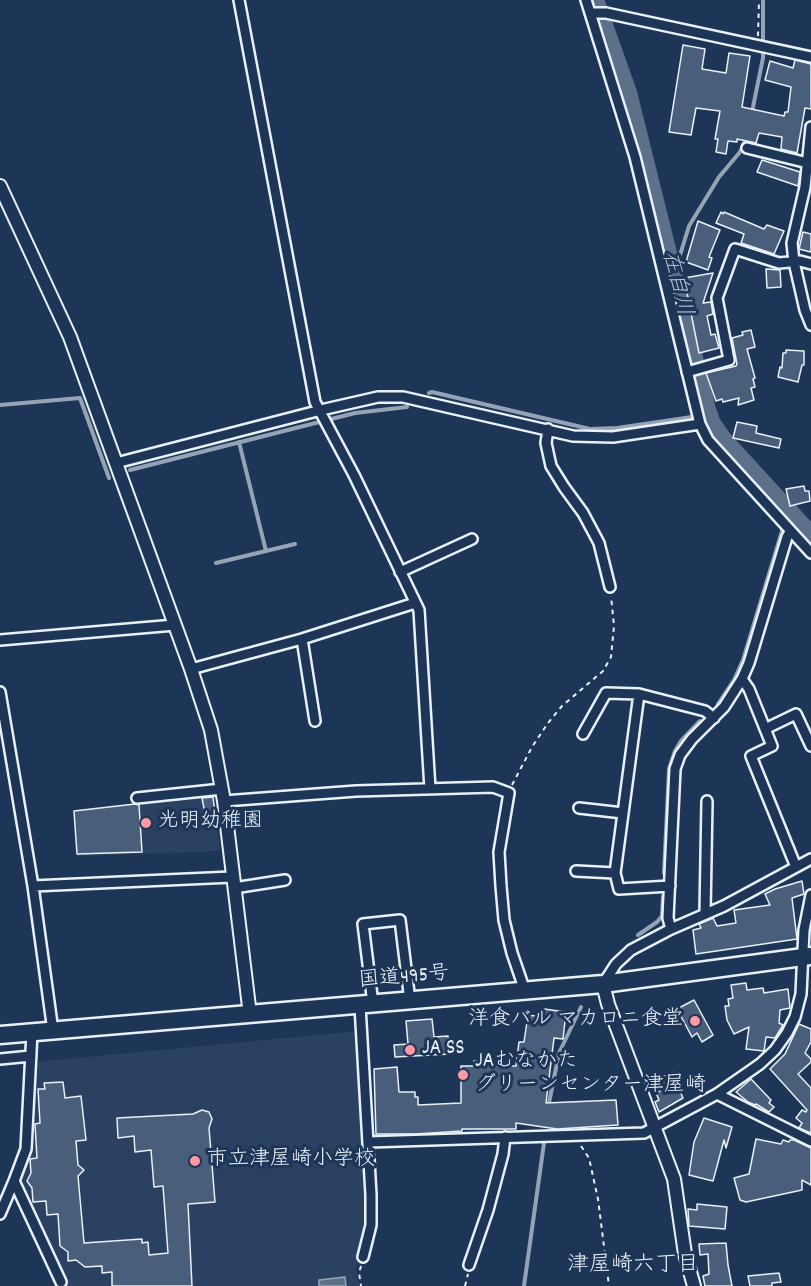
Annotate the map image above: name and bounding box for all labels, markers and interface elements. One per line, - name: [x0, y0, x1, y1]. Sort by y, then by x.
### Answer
- water label: 在自川: [654, 249, 696, 319]
- place label: 光明幼稚園: [158, 810, 263, 836]
- marker: 光明幼稚園: [139, 816, 153, 830]
- street label: 国道495号: [358, 962, 450, 996]
- place label: 洋食バル マカロニ食堂: [468, 1008, 683, 1034]
- marker: 洋食バル マカロニ食堂: [688, 1014, 702, 1028]
- place label: JA SS: [422, 1037, 464, 1063]
- marker: JA SS: [403, 1043, 417, 1057]
- place label: JAむなかた グリーンセンター津屋崎: [475, 1050, 706, 1100]
- marker: JAむなかた グリーンセンター津屋崎: [456, 1068, 470, 1082]
- place label: 市立津屋崎小学校: [207, 1148, 375, 1174]
- marker: 市立津屋崎小学校: [188, 1154, 202, 1168]
- district label: 津屋崎六丁目: [567, 1254, 699, 1280]

